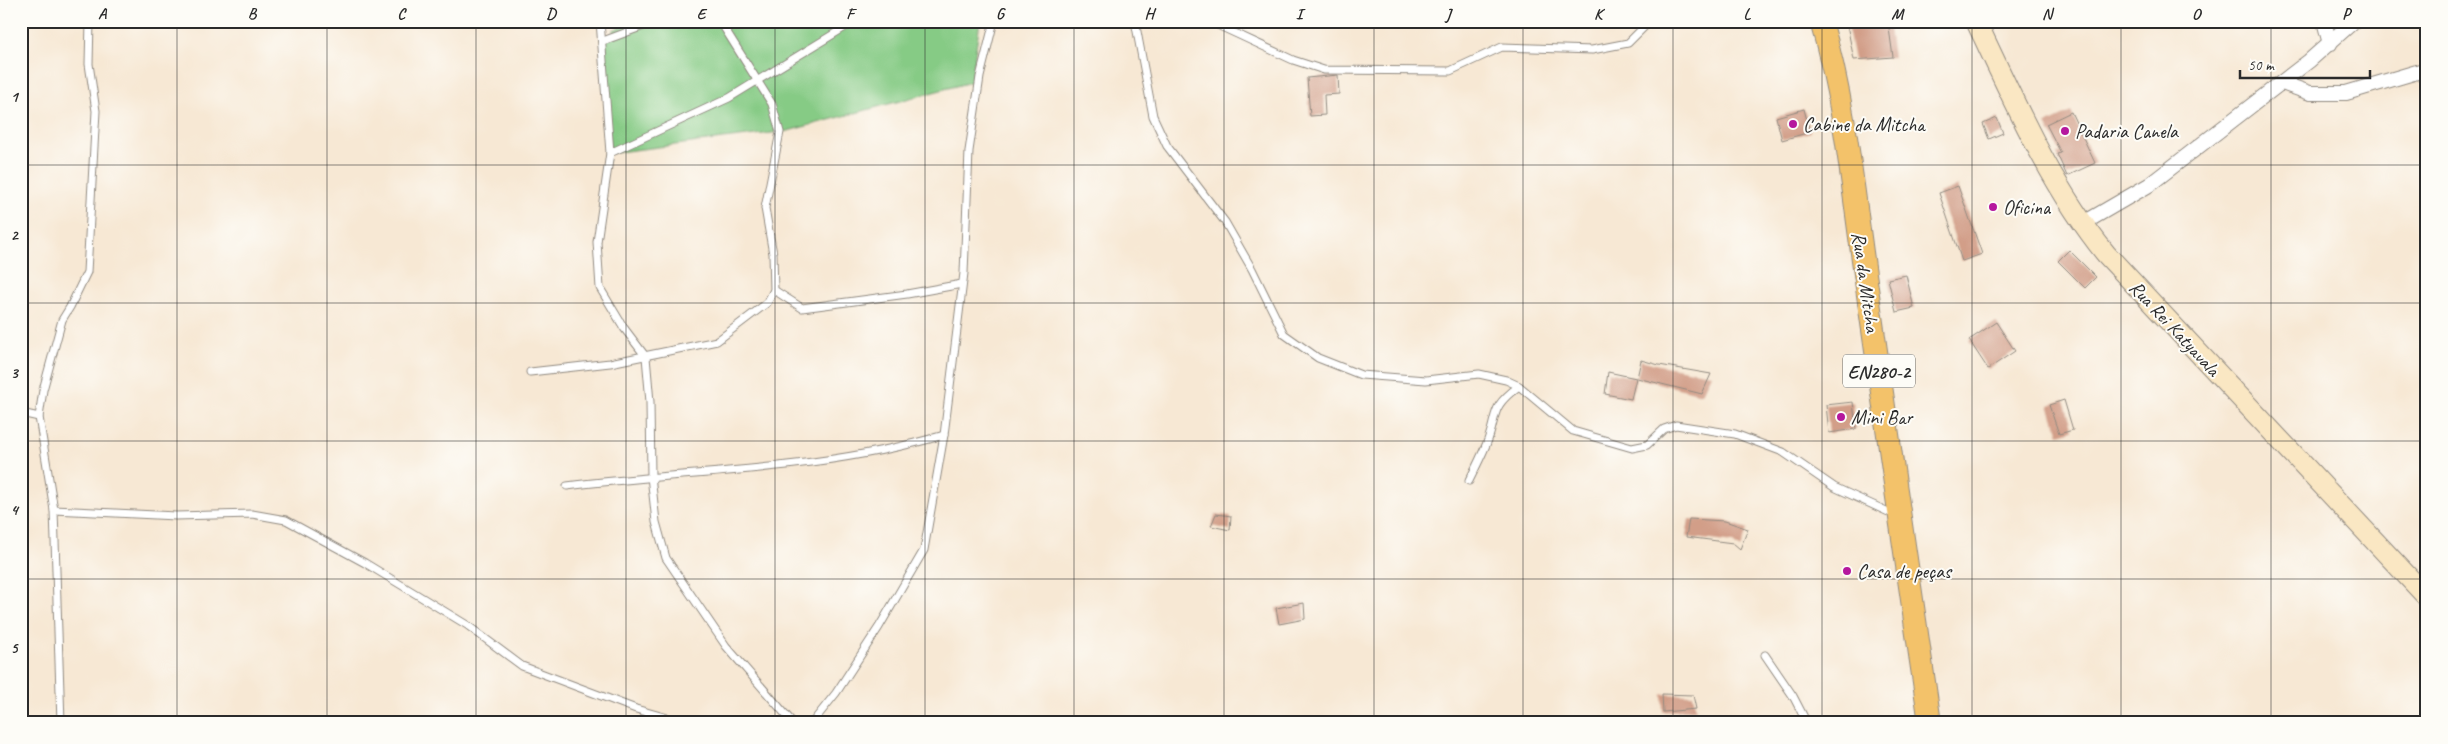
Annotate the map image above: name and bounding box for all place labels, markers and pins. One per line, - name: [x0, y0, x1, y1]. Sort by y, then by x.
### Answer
- place label: Cabine da Mitcha: [1803, 112, 1926, 137]
- marker: Cabine da Mitcha: [1787, 118, 1799, 130]
- place label: Padaria Canela: [2075, 119, 2179, 144]
- marker: Padaria Canela: [2059, 125, 2071, 137]
- place label: Oficina: [2003, 195, 2052, 220]
- marker: Oficina: [1987, 201, 1999, 213]
- place label: Mini Bar: [1851, 405, 1914, 430]
- marker: Mini Bar: [1835, 411, 1847, 423]
- place label: Casa de peças: [1857, 559, 1953, 584]
- marker: Casa de peças: [1841, 565, 1853, 577]

